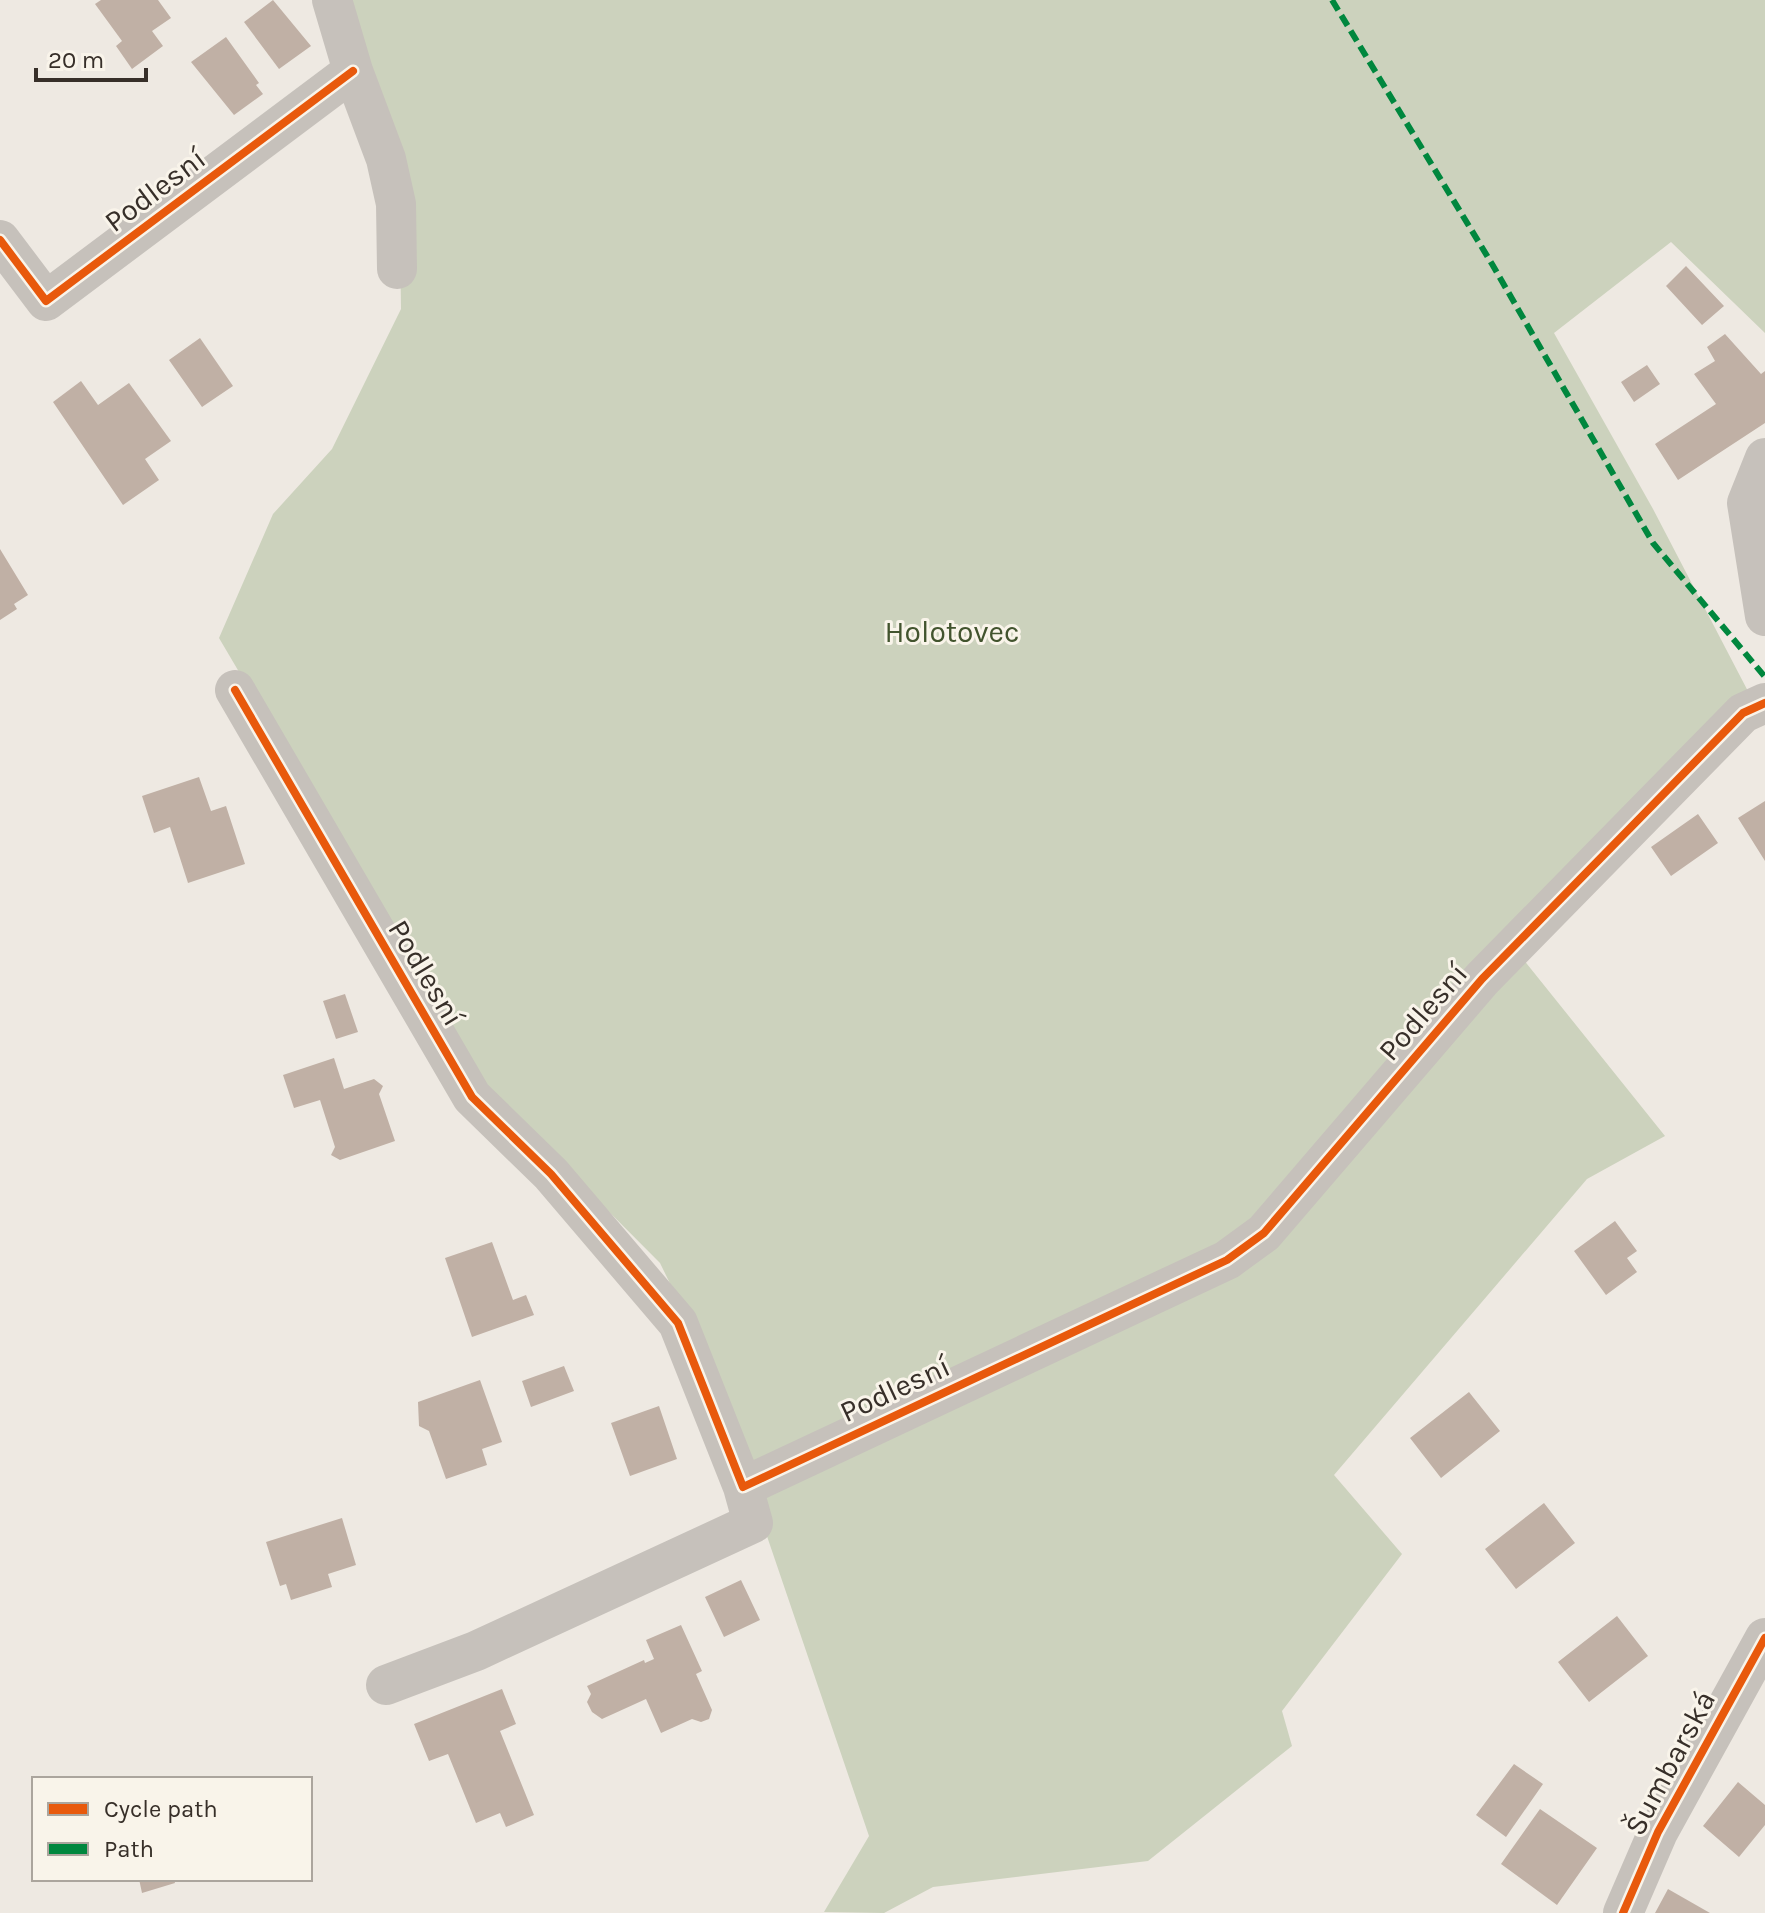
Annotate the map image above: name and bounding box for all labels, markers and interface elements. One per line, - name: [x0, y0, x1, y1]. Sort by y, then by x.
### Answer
- scale bar: [36, 32, 146, 82]
- text: 20 m: [48, 46, 104, 74]
- street label: Podlesní: [97, 140, 213, 240]
- park label: Holotovec: [885, 614, 1019, 650]
- street label: Podlesní: [380, 913, 472, 1033]
- street label: Podlesní: [1371, 956, 1475, 1068]
- street label: Podlesní: [834, 1348, 956, 1430]
- street label: Šumbarská: [1617, 1684, 1723, 1842]
- legend: [32, 1777, 312, 1881]
- text: Cycle path: [104, 1795, 218, 1823]
- text: Path: [104, 1835, 154, 1863]

